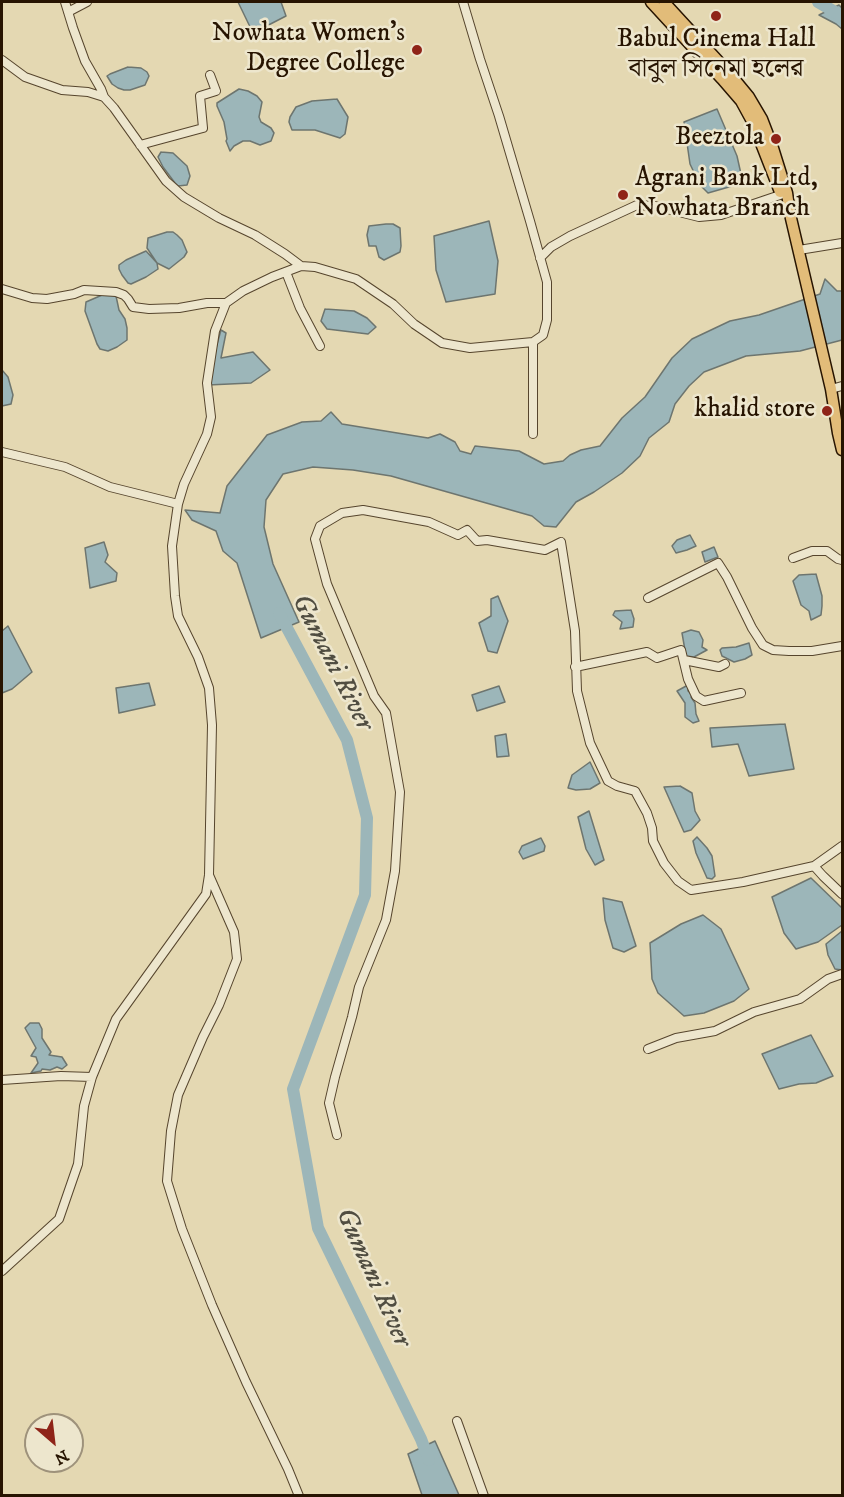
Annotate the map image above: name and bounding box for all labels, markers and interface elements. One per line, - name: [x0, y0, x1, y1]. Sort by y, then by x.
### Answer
- marker: Babul Cinema Hall বাবুল সিনেমা হলের: [709, 9, 723, 23]
- place label: Nowhata Women's Degree College: [212, 19, 405, 80]
- place label: Babul Cinema Hall বাবুল সিনেমা হলের: [617, 25, 815, 86]
- marker: Nowhata Women's Degree College: [410, 43, 424, 57]
- place label: Beeztola: [675, 123, 764, 155]
- marker: Beeztola: [769, 132, 783, 146]
- place label: Agrani Bank Ltd, Nowhata Branch: [635, 164, 818, 225]
- marker: Agrani Bank Ltd, Nowhata Branch: [616, 188, 630, 202]
- place label: khalid store: [694, 395, 815, 427]
- marker: khalid store: [820, 404, 834, 418]
- water label: Gumani River: [283, 589, 379, 737]
- water label: Gumani River: [327, 1203, 417, 1353]
- north arrow: [24, 1413, 84, 1473]
- text: N: [51, 1445, 72, 1469]

